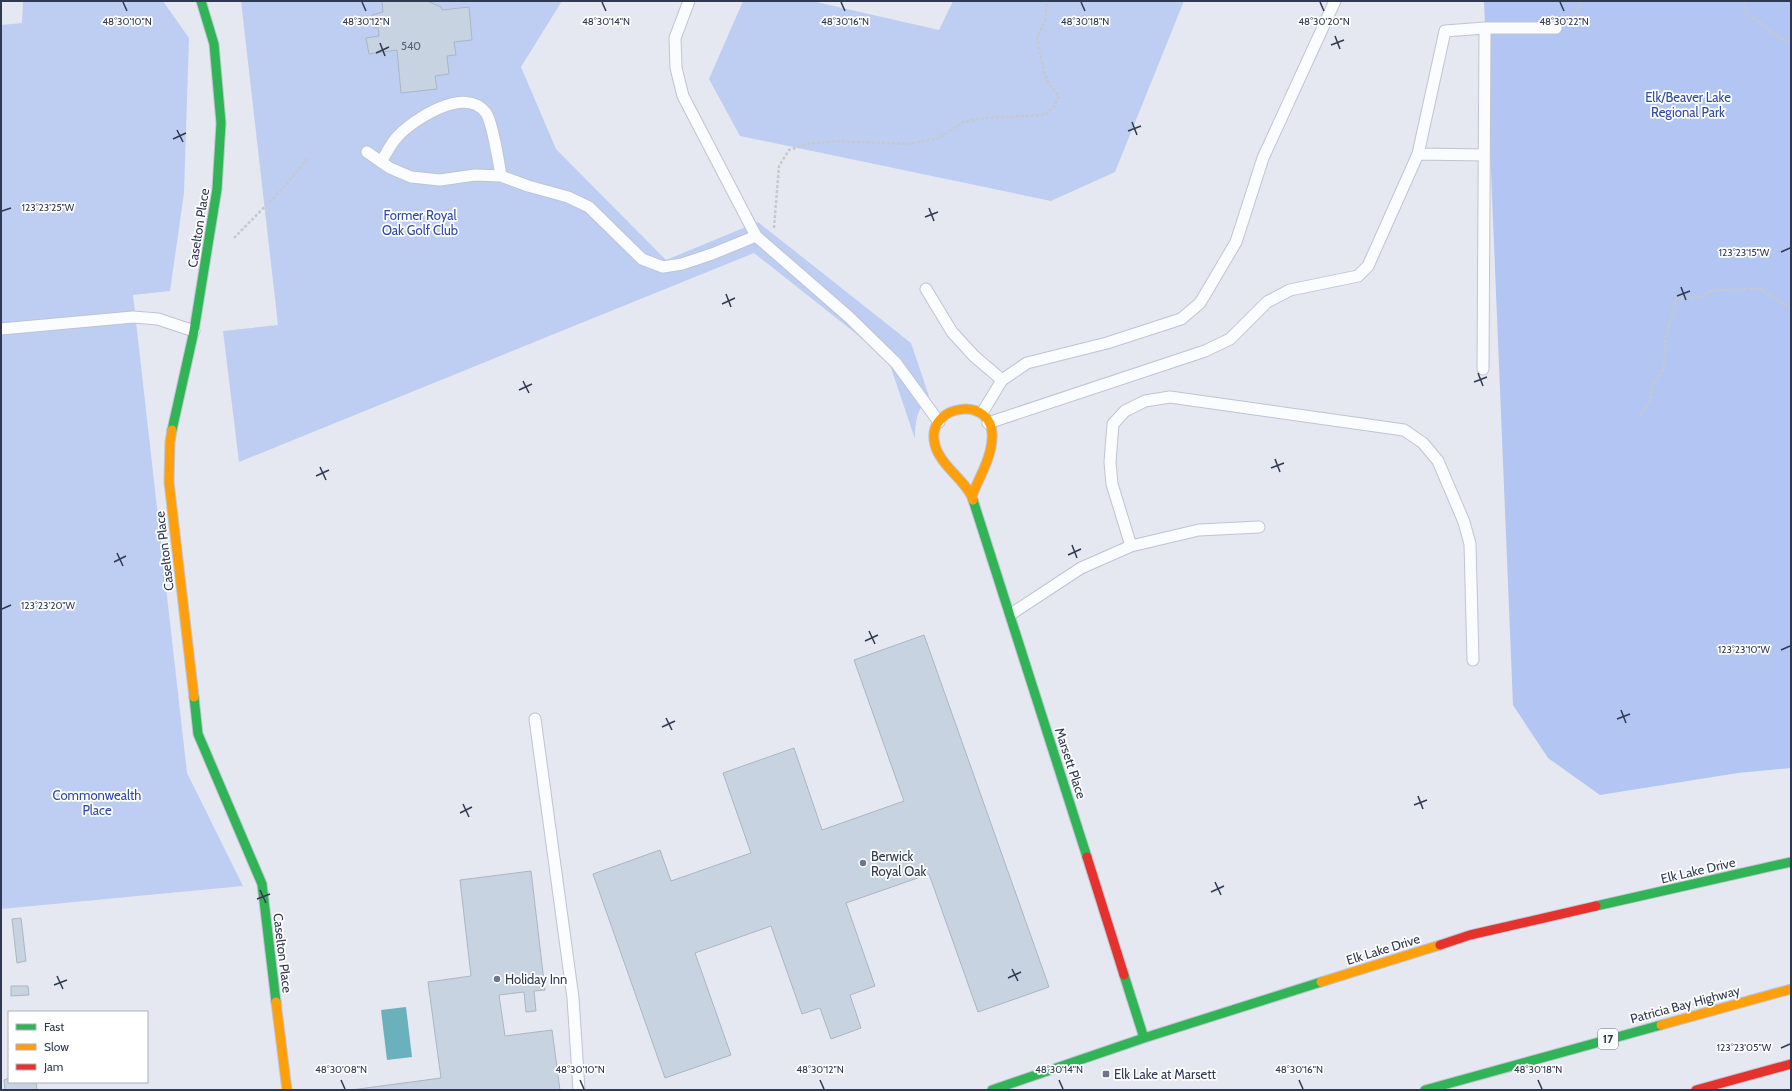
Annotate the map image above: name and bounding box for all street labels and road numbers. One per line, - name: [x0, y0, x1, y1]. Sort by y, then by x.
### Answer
- street label: Caselton Place: [184, 187, 212, 269]
- street label: Caselton Place: [151, 510, 177, 592]
- street label: Marsett Place: [1052, 725, 1090, 801]
- street label: Elk Lake Drive: [1659, 854, 1737, 886]
- street label: Caselton Place: [270, 912, 296, 994]
- street label: Elk Lake Drive: [1344, 930, 1422, 968]
- street label: Patricia Bay Highway: [1628, 982, 1742, 1026]
- road number: 17: [1598, 1029, 1618, 1049]

